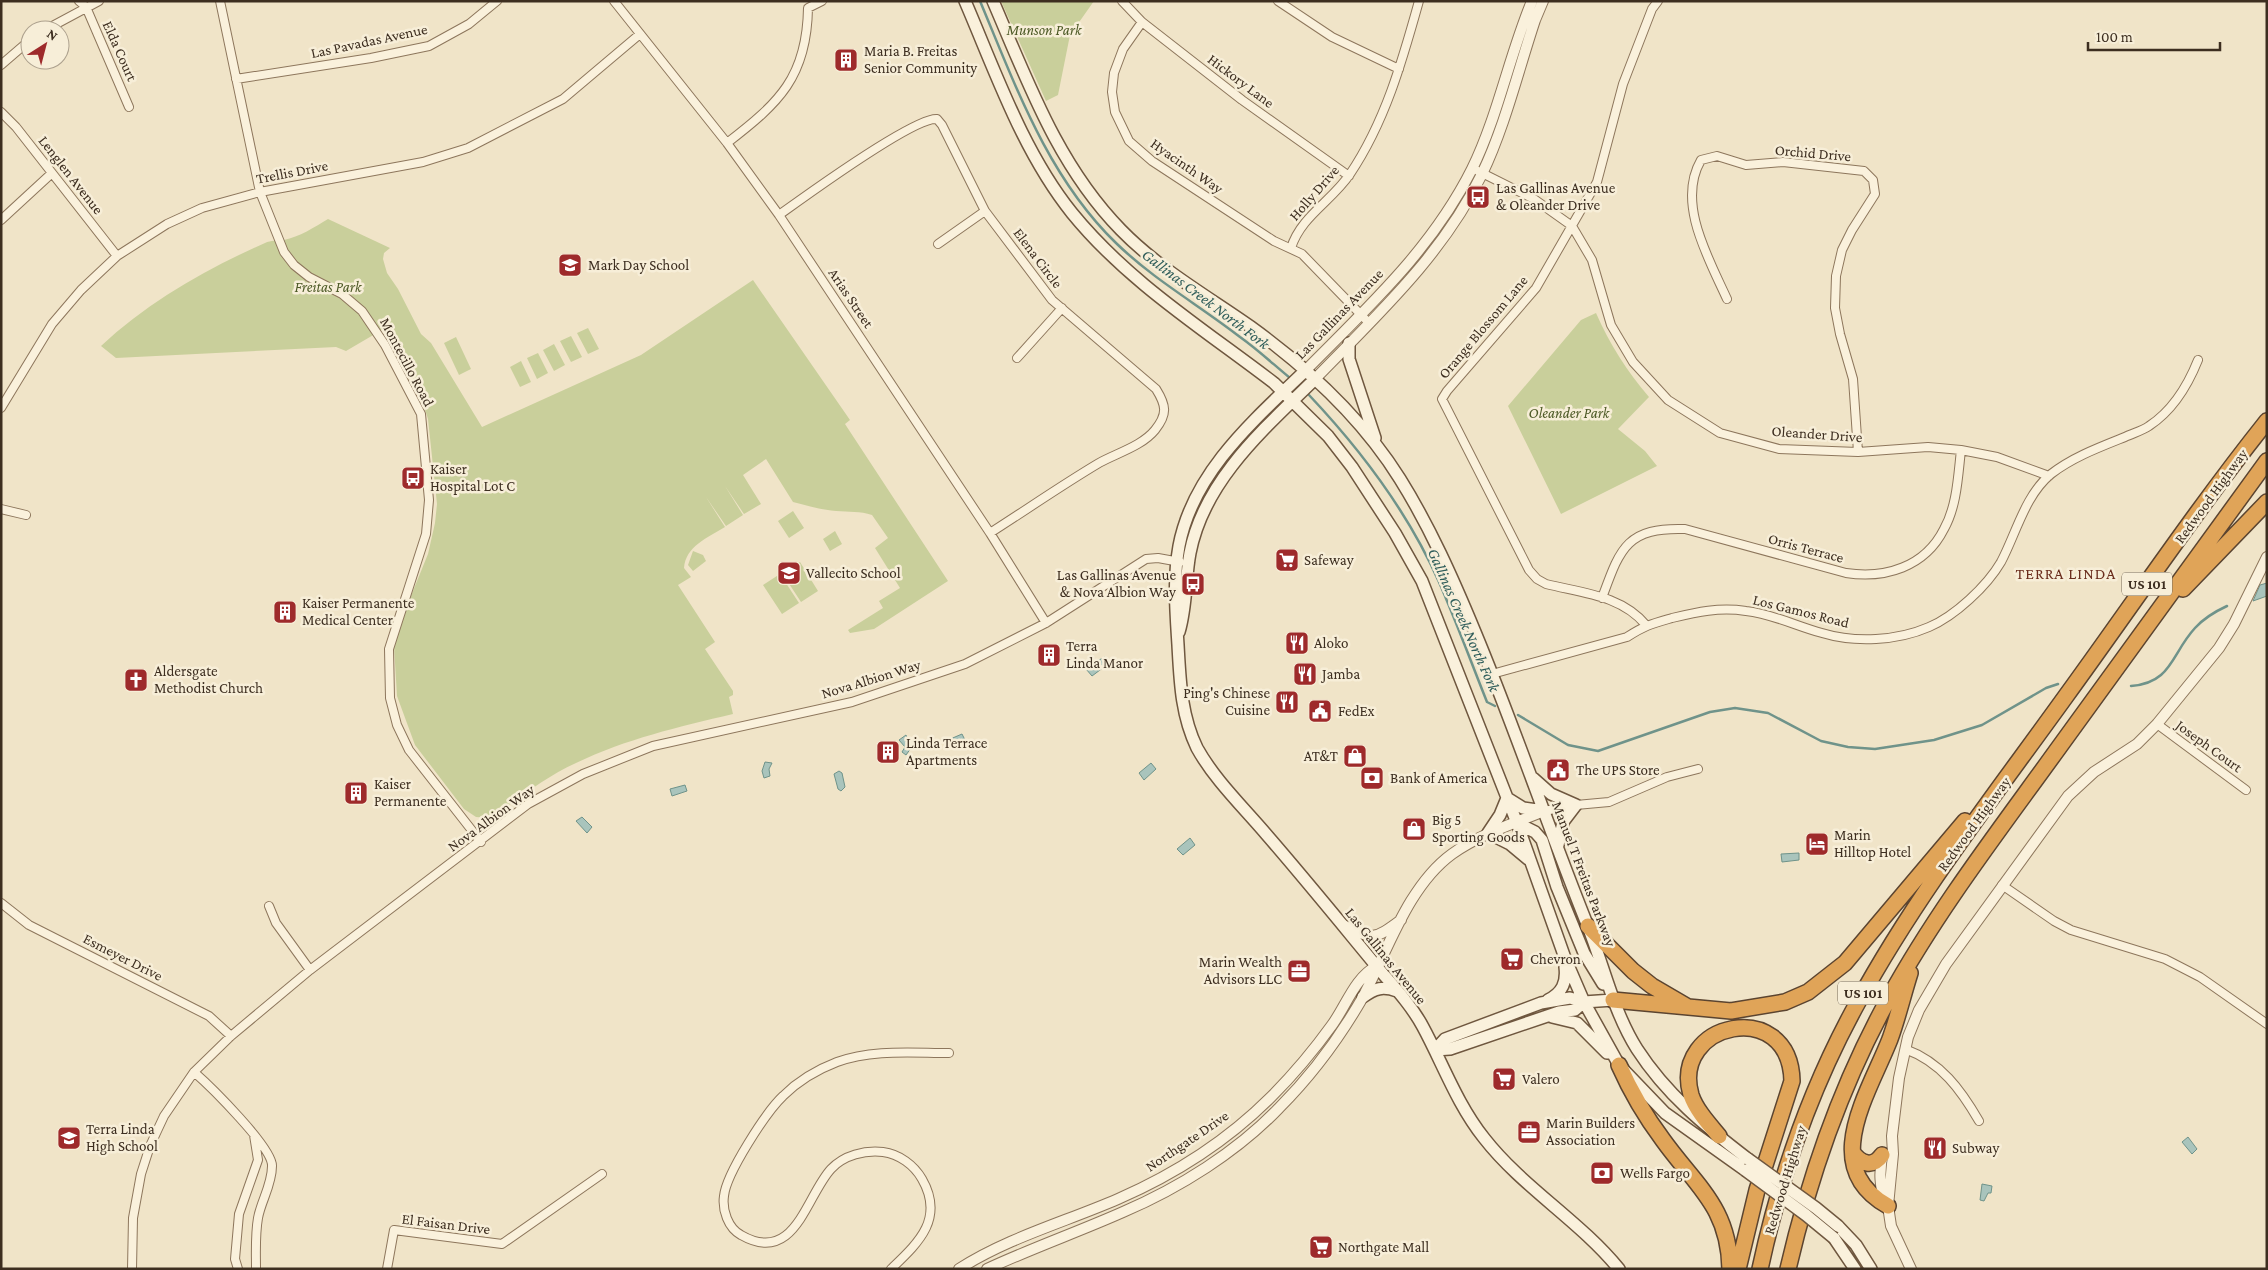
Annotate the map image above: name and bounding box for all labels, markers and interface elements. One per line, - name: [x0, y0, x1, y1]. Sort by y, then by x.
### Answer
- street label: Elda Court: [100, 18, 141, 85]
- north arrow: [20, 20, 70, 70]
- scale bar: [2088, 20, 2220, 52]
- street label: Las Pavadas Avenue: [309, 21, 429, 61]
- park label: Munson Park: [1006, 22, 1083, 38]
- text: N: [44, 25, 62, 44]
- text: 100 m: [2096, 29, 2133, 45]
- place label: Maria B. Freitas Senior Community: [864, 43, 977, 77]
- building icon: Maria B. Freitas Senior Community: [833, 47, 859, 73]
- street label: Hickory Lane: [1204, 51, 1278, 112]
- street label: Lenglen Avenue: [35, 133, 107, 218]
- street label: Hyacinth Way: [1147, 135, 1226, 198]
- street label: Orchid Drive: [1774, 142, 1852, 164]
- street label: Trellis Drive: [255, 157, 330, 187]
- street label: Holly Drive: [1286, 162, 1343, 224]
- place label: Las Gallinas Avenue & Oleander Drive: [1496, 180, 1616, 213]
- bus stop icon: Las Gallinas Avenue & Oleander Drive: [1465, 184, 1491, 210]
- street label: Elena Circle: [1010, 225, 1066, 291]
- water label: Gallinas Creek North Fork: [1139, 245, 1274, 353]
- school or university icon: Mark Day School: [557, 252, 583, 278]
- place label: Mark Day School: [588, 257, 689, 274]
- street label: Arias Street: [825, 265, 877, 332]
- street label: Las Gallinas Avenue: [1292, 265, 1386, 362]
- street label: Orange Blossom Lane: [1435, 272, 1532, 382]
- park label: Freitas Park: [295, 279, 363, 295]
- street label: Montecillo Road: [377, 315, 437, 409]
- park label: Oleander Park: [1529, 405, 1611, 421]
- street label: Oleander Drive: [1771, 423, 1863, 445]
- street label: Redwood Highway: [2171, 446, 2251, 547]
- place label: Kaiser Hospital Lot C: [430, 461, 515, 495]
- bus stop icon: Kaiser Hospital Lot C: [400, 465, 426, 491]
- street label: Orris Terrace: [1766, 530, 1846, 566]
- water label: Gallinas Creek North Fork: [1425, 546, 1504, 695]
- supermarket icon: Safeway: [1274, 547, 1300, 573]
- place label: Safeway: [1304, 552, 1354, 569]
- school or university icon: Vallecito School: [776, 560, 802, 586]
- place label: Vallecito School: [806, 565, 901, 581]
- district label: TERRA LINDA: [2016, 565, 2116, 582]
- place label: Las Gallinas Avenue & Nova Albion Way: [1057, 567, 1176, 601]
- bus stop icon: Las Gallinas Avenue & Nova Albion Way: [1180, 571, 1206, 597]
- road number: US 101: [2122, 572, 2172, 596]
- street label: Los Gamos Road: [1751, 591, 1851, 631]
- place label: Kaiser Permanente Medical Center: [302, 595, 415, 628]
- building icon: Kaiser Permanente Medical Center: [272, 599, 298, 625]
- restaurant icon: Aloko: [1284, 630, 1310, 656]
- place label: Aloko: [1314, 635, 1348, 651]
- place label: Terra Linda Manor: [1066, 638, 1144, 671]
- building icon: Terra Linda Manor: [1036, 642, 1062, 668]
- street label: Nova Albion Way: [819, 656, 923, 703]
- restaurant icon: Jamba: [1292, 661, 1318, 687]
- place label: Aldersgate Methodist Church: [154, 663, 263, 696]
- place label: Jamba: [1320, 666, 1360, 683]
- church icon: Aldersgate Methodist Church: [123, 667, 149, 693]
- place label: Ping's Chinese Cuisine: [1183, 685, 1270, 718]
- restaurant icon: Ping's Chinese Cuisine: [1274, 689, 1300, 715]
- public building icon: FedEx: [1307, 698, 1333, 724]
- place label: FedEx: [1338, 703, 1375, 719]
- street label: Joseph Court: [2171, 716, 2246, 777]
- place label: Linda Terrace Apartments: [906, 735, 988, 769]
- building icon: Linda Terrace Apartments: [875, 739, 901, 765]
- shop icon: AT&T: [1342, 743, 1368, 769]
- place label: AT&T: [1304, 748, 1338, 764]
- public building icon: The UPS Store: [1545, 757, 1571, 783]
- place label: The UPS Store: [1576, 762, 1660, 778]
- bank icon: Bank of America: [1359, 765, 1385, 791]
- place label: Bank of America: [1390, 770, 1488, 786]
- street label: Redwood Highway: [1934, 774, 2014, 875]
- place label: Kaiser Permanente: [374, 776, 447, 809]
- building icon: Kaiser Permanente: [343, 780, 369, 806]
- street label: Nova Albion Way: [445, 781, 538, 856]
- street label: Manuel T Freitas Parkway: [1548, 799, 1619, 949]
- place label: Big 5 Sporting Goods: [1432, 812, 1525, 846]
- shop icon: Big 5 Sporting Goods: [1401, 816, 1427, 842]
- place label: Marin Hilltop Hotel: [1834, 827, 1911, 861]
- hotel icon: Marin Hilltop Hotel: [1804, 831, 1830, 857]
- street label: Las Gallinas Avenue: [1342, 905, 1430, 1008]
- street label: Esmeyer Drive: [80, 930, 166, 985]
- supermarket icon: Chevron: [1499, 946, 1525, 972]
- place label: Chevron: [1530, 951, 1581, 967]
- place label: Marin Wealth Advisors LLC: [1199, 954, 1282, 987]
- office icon: Marin Wealth Advisors LLC: [1286, 958, 1312, 984]
- road number: US 101: [1838, 981, 1888, 1004]
- supermarket icon: Valero: [1491, 1066, 1517, 1092]
- place label: Valero: [1522, 1071, 1560, 1087]
- street label: Northgate Drive: [1142, 1107, 1232, 1175]
- place label: Marin Builders Association: [1546, 1115, 1635, 1148]
- office icon: Marin Builders Association: [1516, 1119, 1542, 1145]
- place label: Terra Linda High School: [86, 1121, 158, 1155]
- street label: Redwood Highway: [1761, 1124, 1810, 1237]
- school or university icon: Terra Linda High School: [56, 1125, 82, 1151]
- restaurant icon: Subway: [1922, 1135, 1948, 1161]
- place label: Subway: [1952, 1140, 1999, 1157]
- bank icon: Wells Fargo: [1589, 1160, 1615, 1186]
- place label: Wells Fargo: [1620, 1165, 1690, 1182]
- street label: El Faisan Drive: [401, 1211, 492, 1237]
- supermarket icon: Northgate Mall: [1308, 1234, 1334, 1260]
- place label: Northgate Mall: [1338, 1239, 1429, 1256]

